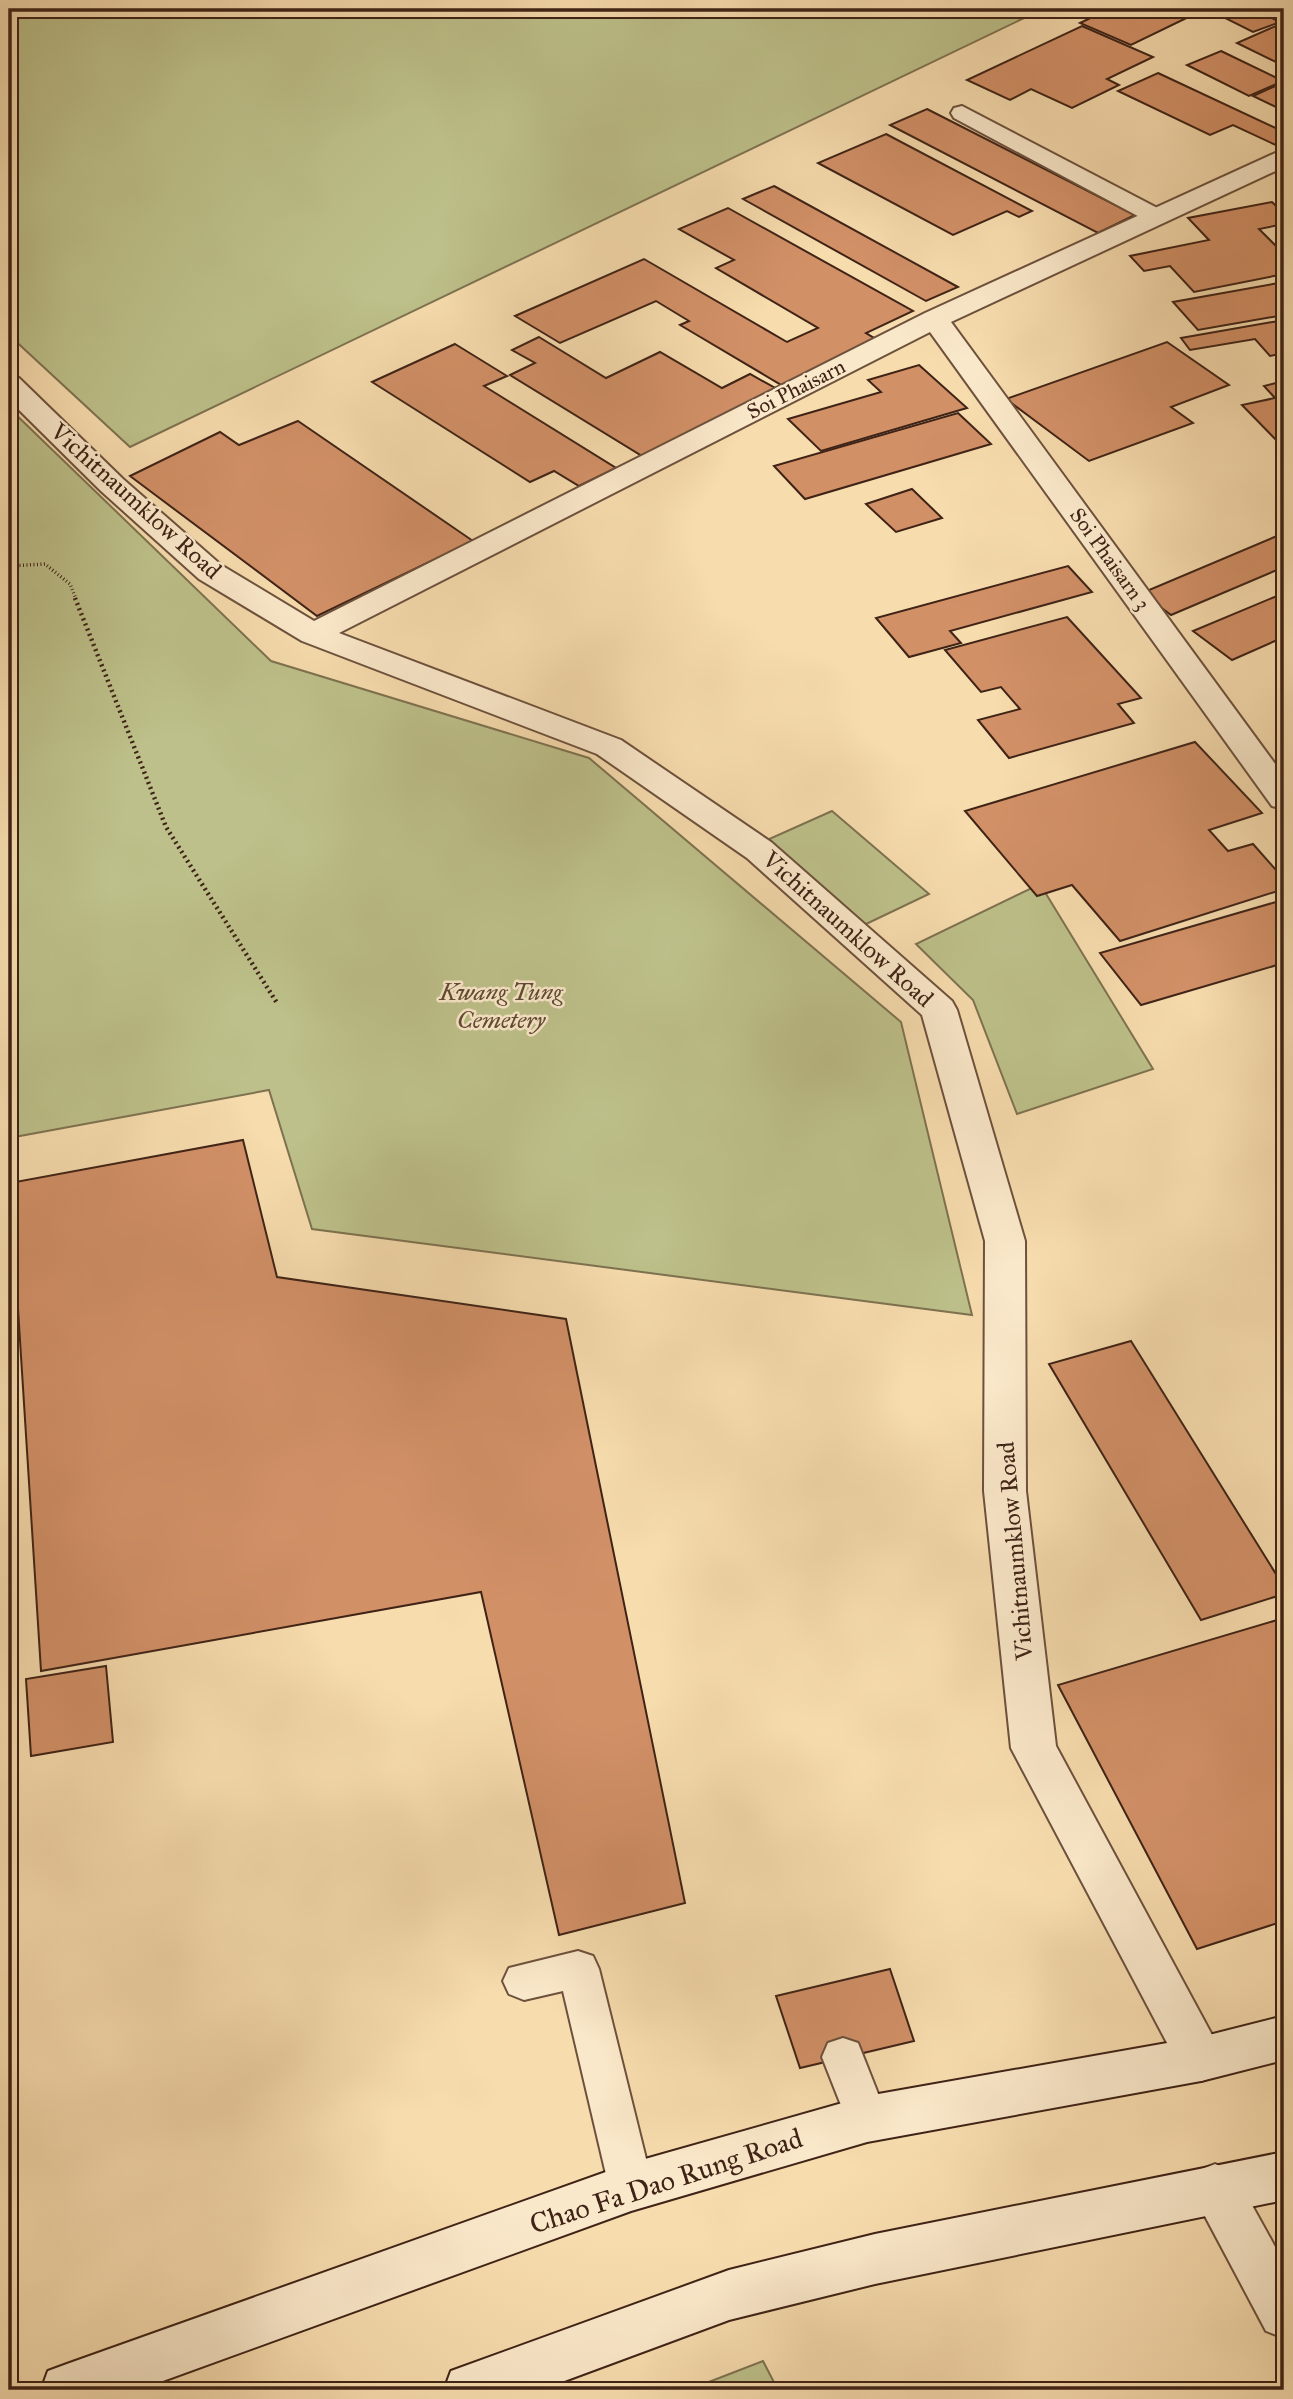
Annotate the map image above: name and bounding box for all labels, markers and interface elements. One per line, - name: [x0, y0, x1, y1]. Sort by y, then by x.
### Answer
- street label: Soi Phaisarn: [742, 353, 850, 425]
- street label: Vichitnaumklow Road: [44, 416, 228, 586]
- street label: Soi Phaisarn 3: [1064, 503, 1156, 615]
- street label: Vichitnaumklow Road: [756, 844, 940, 1014]
- park label: Kwang Tung Cemetery: [439, 977, 564, 1035]
- street label: Vichitnaumklow Road: [990, 1440, 1040, 1663]
- street label: Chao Fa Dao Rung Road: [525, 2120, 807, 2242]

